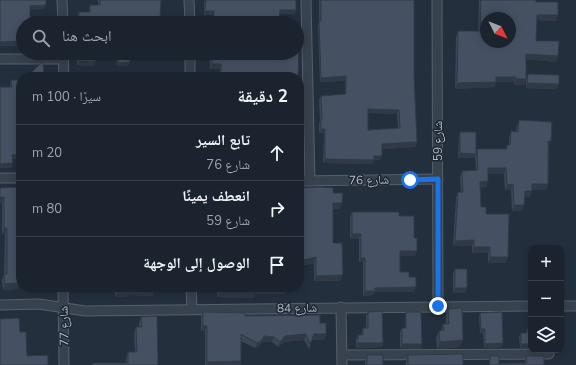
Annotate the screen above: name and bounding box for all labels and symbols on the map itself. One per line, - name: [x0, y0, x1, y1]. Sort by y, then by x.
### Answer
- north arrow: [480, 12, 516, 48]
- street label: شارع 59: [430, 121, 446, 161]
- route start: [401, 171, 419, 189]
- street label: شارع 76: [349, 172, 389, 188]
- route end: [429, 297, 447, 315]
- street label: شارع 84: [277, 300, 317, 316]
- street label: شارع 77: [56, 306, 72, 346]

